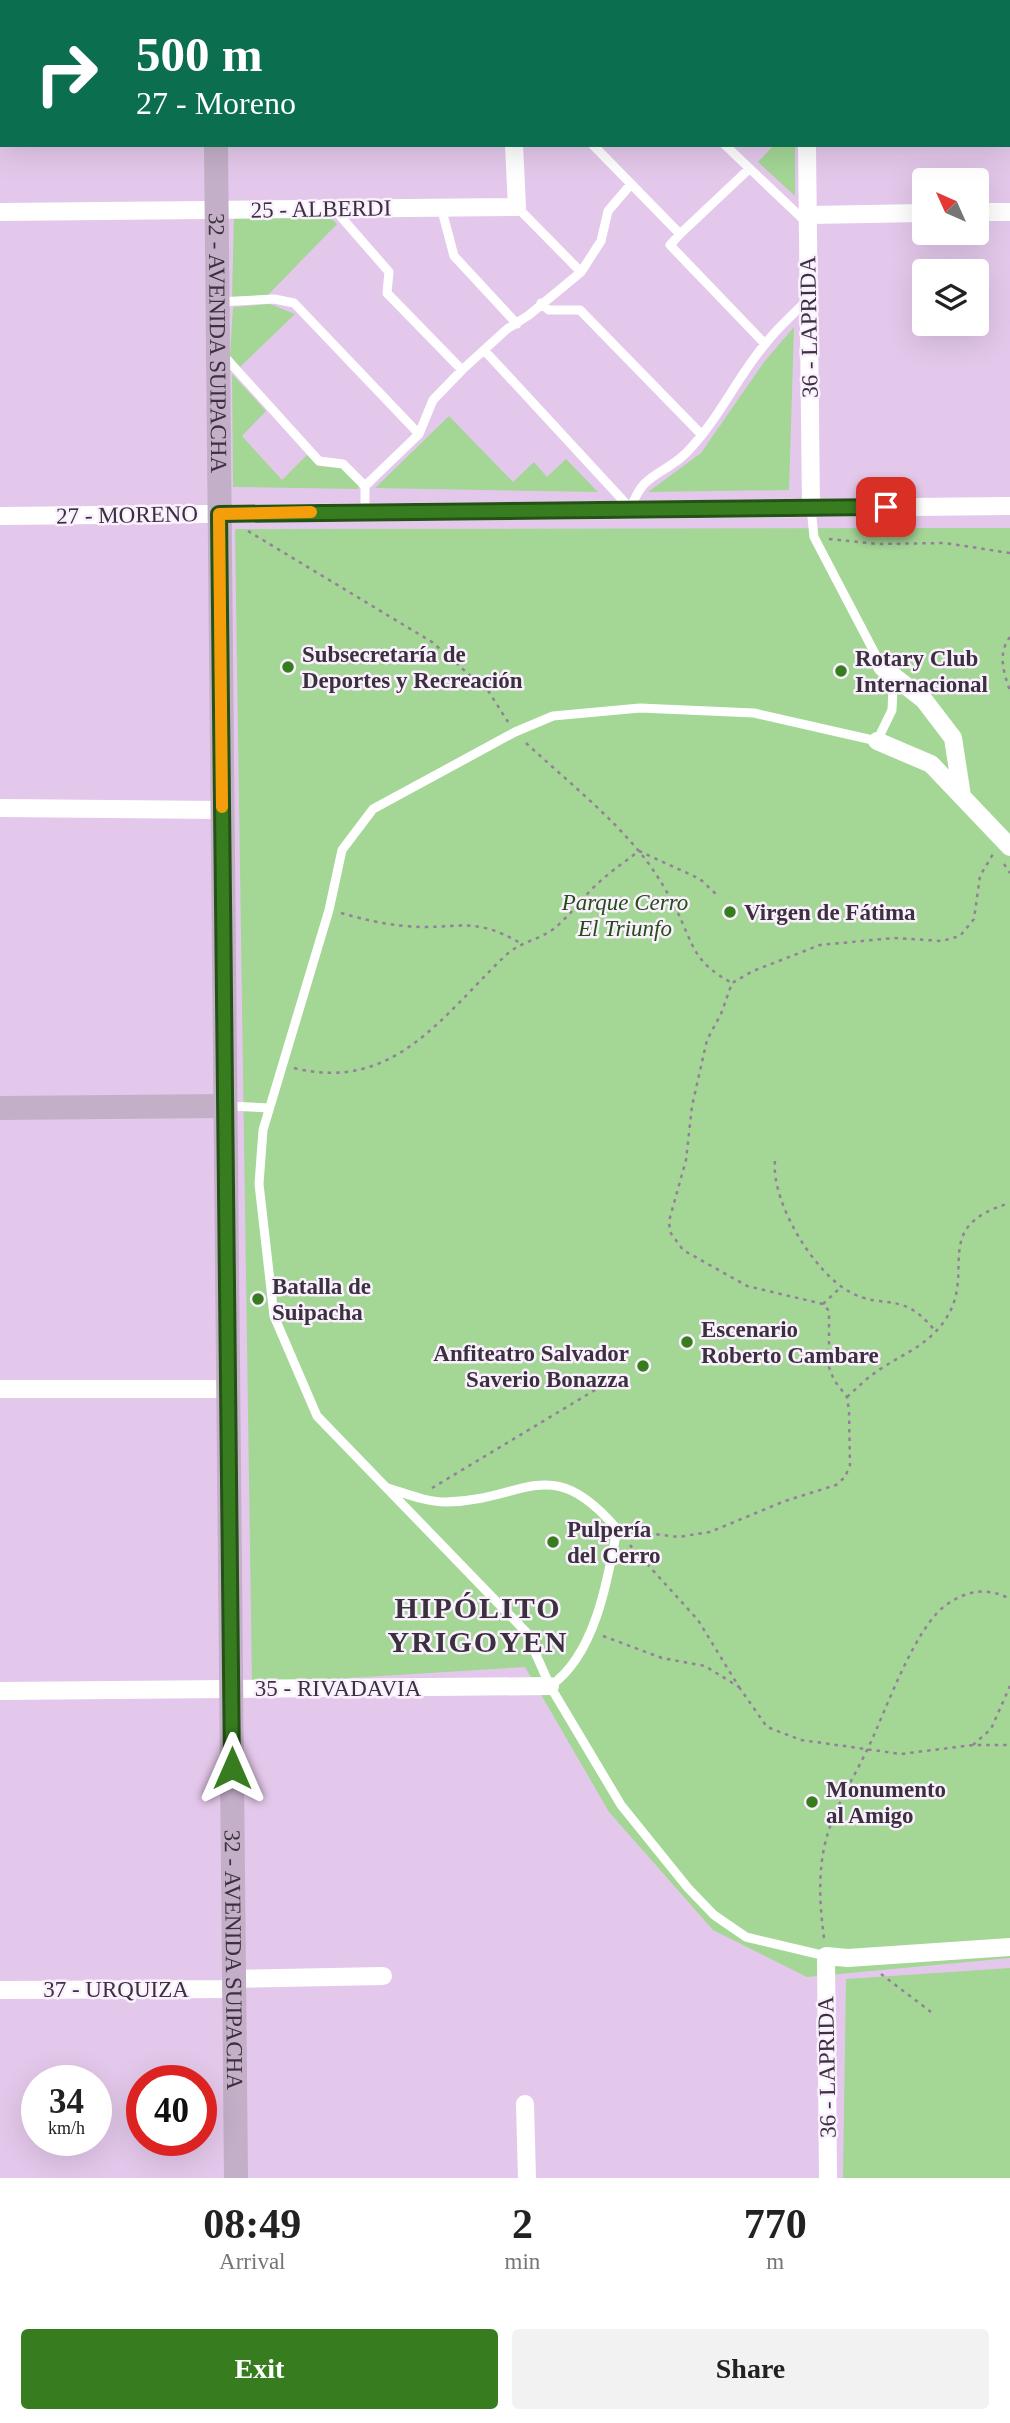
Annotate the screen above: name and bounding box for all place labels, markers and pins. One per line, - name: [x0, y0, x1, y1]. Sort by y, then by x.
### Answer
- pin: [856, 477, 916, 537]
- place label: Subsecretaría de Deportes y Recreación: [302, 642, 523, 693]
- place label: Rotary Club Internacional: [855, 646, 988, 697]
- marker: Subsecretaría de Deportes y Recreación: [280, 659, 296, 675]
- marker: Rotary Club Internacional: [833, 663, 849, 679]
- place label: Virgen de Fátima: [744, 900, 916, 925]
- marker: Virgen de Fátima: [722, 904, 738, 920]
- place label: Batalla de Suipacha: [272, 1274, 371, 1325]
- marker: Batalla de Suipacha: [250, 1291, 266, 1307]
- place label: Escenario Roberto Cambare: [701, 1317, 879, 1368]
- marker: Escenario Roberto Cambare: [679, 1334, 695, 1350]
- place label: Anfiteatro Salvador Saverio Bonazza: [433, 1341, 629, 1392]
- marker: Anfiteatro Salvador Saverio Bonazza: [635, 1358, 651, 1374]
- place label: Pulpería del Cerro: [567, 1517, 660, 1568]
- marker: Pulpería del Cerro: [545, 1534, 561, 1550]
- place label: Monumento al Amigo: [826, 1777, 946, 1828]
- marker: Monumento al Amigo: [804, 1794, 820, 1810]

